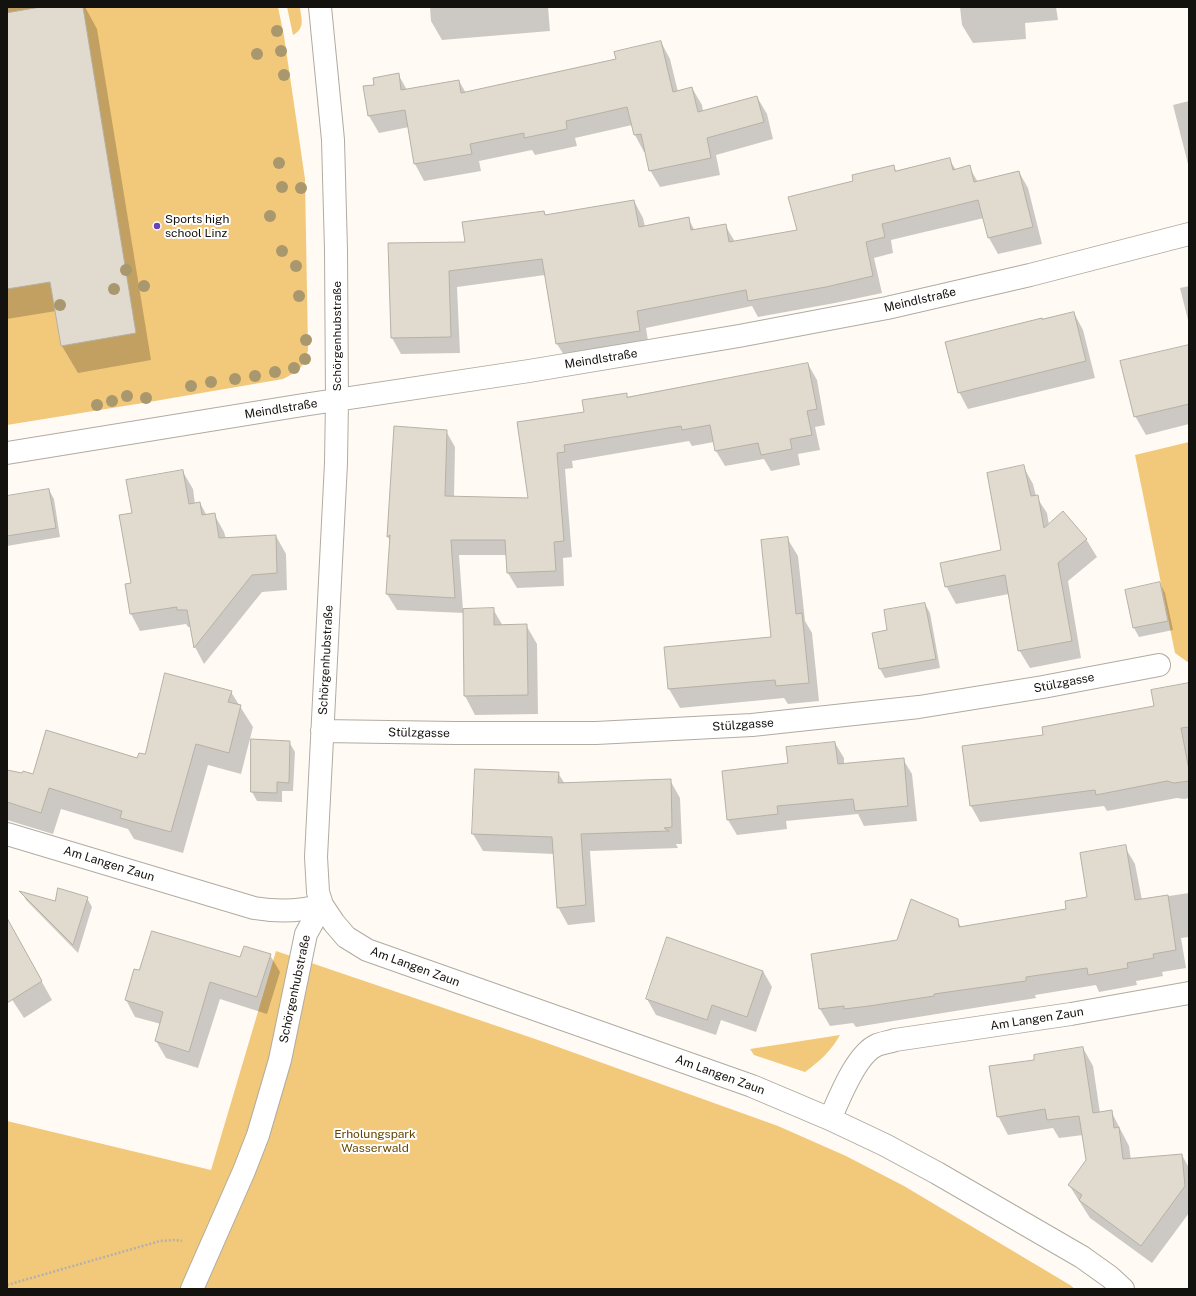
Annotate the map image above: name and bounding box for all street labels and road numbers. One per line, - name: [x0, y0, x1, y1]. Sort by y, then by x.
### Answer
- street label: Schörgenhubstraße: [330, 281, 344, 391]
- street label: Meindlstraße: [883, 285, 957, 315]
- street label: Meindlstraße: [564, 346, 638, 372]
- street label: Meindlstraße: [244, 396, 318, 422]
- street label: Schörgenhubstraße: [316, 605, 336, 715]
- street label: Stülzgasse: [1032, 670, 1096, 696]
- street label: Stülzgasse: [712, 716, 774, 734]
- street label: Stülzgasse: [388, 725, 450, 741]
- street label: Am Langen Zaun: [62, 843, 156, 885]
- street label: Schörgenhubstraße: [276, 934, 314, 1044]
- street label: Am Langen Zaun: [368, 944, 462, 990]
- street label: Am Langen Zaun: [989, 1005, 1085, 1033]
- street label: Am Langen Zaun: [673, 1052, 767, 1098]

